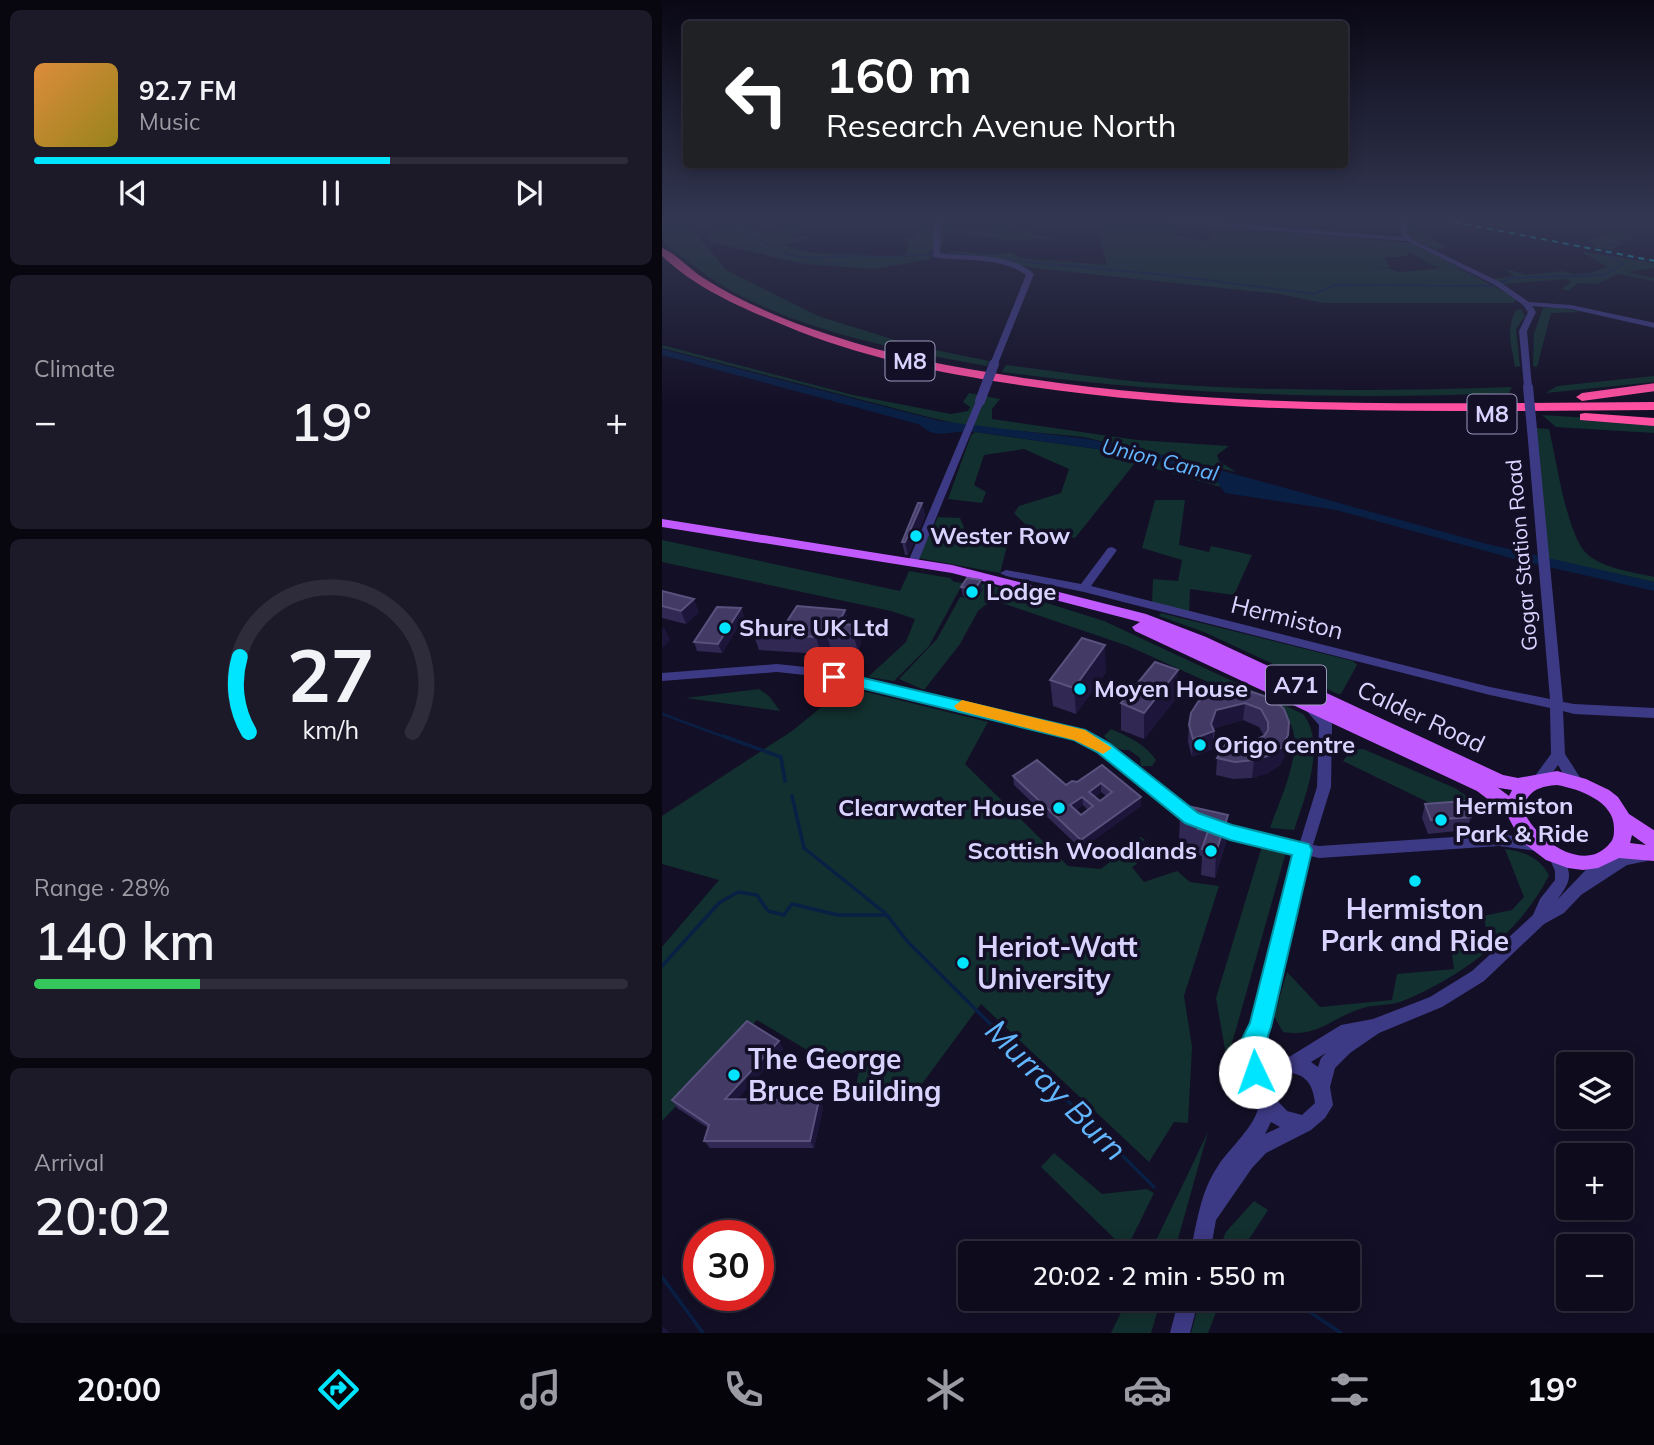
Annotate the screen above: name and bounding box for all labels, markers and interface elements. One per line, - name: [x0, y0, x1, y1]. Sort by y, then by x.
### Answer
- text: 160 m: [826, 44, 972, 105]
- icon: left: [711, 49, 802, 140]
- text: 92.7 FM: [139, 74, 237, 107]
- text: Research Avenue North: [826, 105, 1176, 145]
- text: Music: [139, 107, 200, 136]
- icon: previous: [114, 174, 152, 212]
- icon: pause: [312, 174, 350, 212]
- icon: next: [510, 174, 548, 212]
- road number: M8: [886, 342, 934, 380]
- text: Climate: [34, 354, 115, 383]
- text: 19°: [290, 389, 372, 454]
- road number: M8: [1468, 394, 1516, 434]
- text: −: [34, 397, 57, 445]
- text: +: [605, 397, 628, 445]
- water label: Union Canal: [1099, 432, 1221, 486]
- street label: Gogar Station Road: [1500, 458, 1542, 652]
- place label: Wester Row: [930, 520, 1070, 550]
- marker: Wester Row: [908, 528, 924, 544]
- place label: Lodge: [986, 576, 1057, 606]
- marker: Lodge: [964, 584, 980, 600]
- street label: Hermiston: [1228, 589, 1347, 645]
- place label: Shure UK Ltd: [739, 612, 889, 642]
- marker: Shure UK Ltd: [717, 620, 733, 636]
- text: 27: [287, 630, 375, 721]
- pin: [804, 647, 864, 707]
- icon: arrive: [815, 658, 853, 696]
- road number: A71: [1266, 666, 1326, 705]
- place label: Moyen House: [1094, 673, 1248, 703]
- street label: Calder Road: [1353, 673, 1490, 759]
- marker: Moyen House: [1072, 681, 1088, 697]
- text: km/h: [303, 714, 359, 745]
- place label: Origo centre: [1214, 729, 1355, 759]
- marker: Origo centre: [1192, 737, 1208, 753]
- place label: Hermiston Park & Ride: [1455, 790, 1589, 848]
- place label: Clearwater House: [838, 792, 1045, 822]
- marker: Clearwater House: [1051, 800, 1067, 816]
- marker: Hermiston Park & Ride: [1433, 812, 1449, 828]
- place label: Scottish Woodlands: [968, 835, 1197, 865]
- marker: Scottish Woodlands: [1203, 843, 1219, 859]
- text: Range · 28%: [34, 873, 170, 902]
- marker: Hermiston Park and Ride: [1407, 873, 1423, 889]
- place label: Hermiston Park and Ride: [1321, 891, 1509, 958]
- text: 140 km: [34, 908, 215, 973]
- place label: Heriot-Watt University: [977, 929, 1138, 996]
- marker: Heriot-Watt University: [955, 955, 971, 971]
- water label: Murray Burn: [978, 1010, 1136, 1168]
- position arrow: [1218, 1035, 1292, 1109]
- place label: The George Bruce Building: [748, 1041, 941, 1108]
- map controls: [1556, 1052, 1633, 1311]
- button: layers: [1556, 1052, 1633, 1129]
- marker: The George Bruce Building: [726, 1067, 742, 1083]
- button: +: [1556, 1143, 1633, 1220]
- text: Arrival: [34, 1148, 104, 1177]
- text: 20:02: [34, 1183, 171, 1248]
- speed limit sign: 30: [683, 1220, 774, 1311]
- button: −: [1556, 1234, 1633, 1311]
- text: 20:02 · 2 min · 550 m: [1032, 1259, 1286, 1292]
- icon: directions: [314, 1365, 363, 1414]
- icon: music: [516, 1365, 565, 1414]
- icon: phone: [719, 1365, 768, 1414]
- icon: climate: [921, 1365, 970, 1414]
- icon: car: [1123, 1365, 1172, 1414]
- icon: filters: [1325, 1365, 1374, 1414]
- text: 20:00: [77, 1369, 161, 1409]
- text: 19°: [1527, 1369, 1577, 1409]

